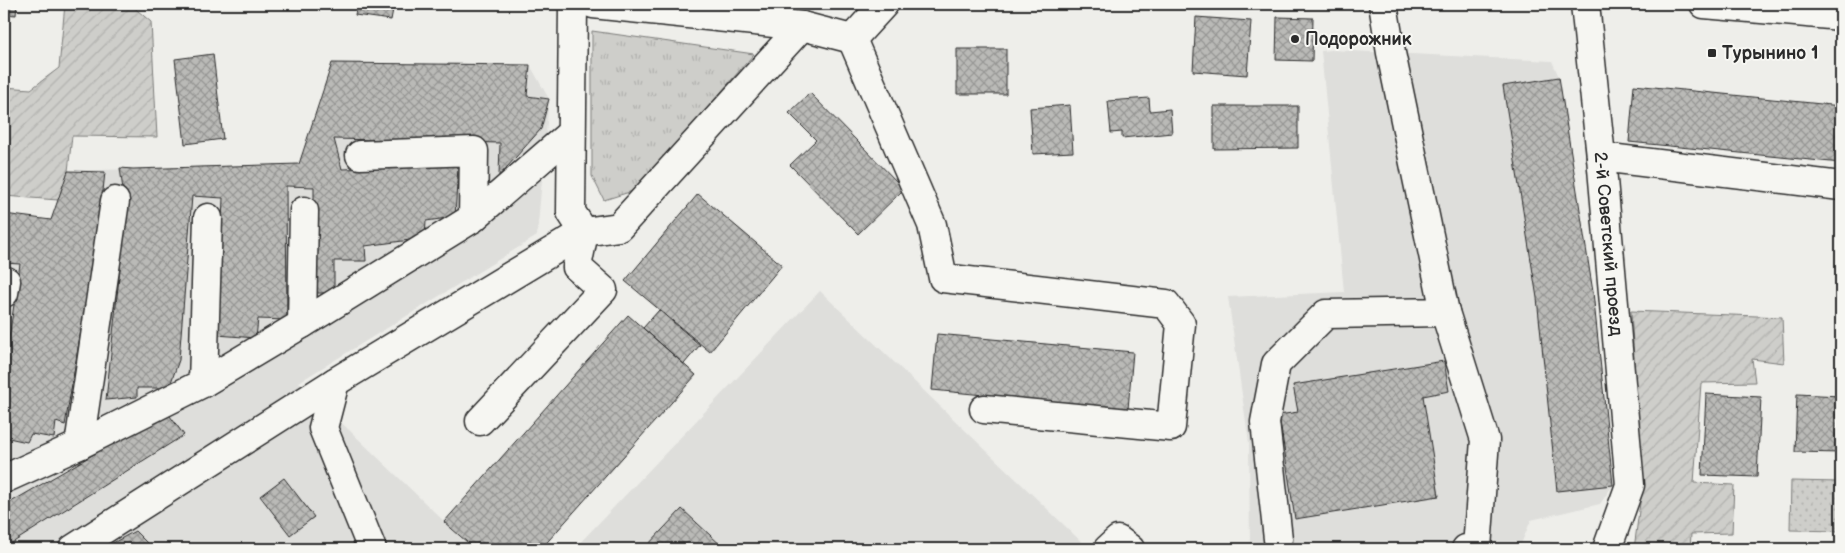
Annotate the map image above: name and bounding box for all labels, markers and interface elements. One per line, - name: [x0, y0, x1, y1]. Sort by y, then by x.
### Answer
- place label: Подорожник: [1305, 29, 1412, 50]
- marker: Подорожник: [1289, 33, 1301, 45]
- place label: Турынино 1: [1722, 43, 1819, 64]
- marker: Турынино 1: [1706, 47, 1718, 59]
- street label: 2-й Советский проезд: [1590, 151, 1627, 337]

